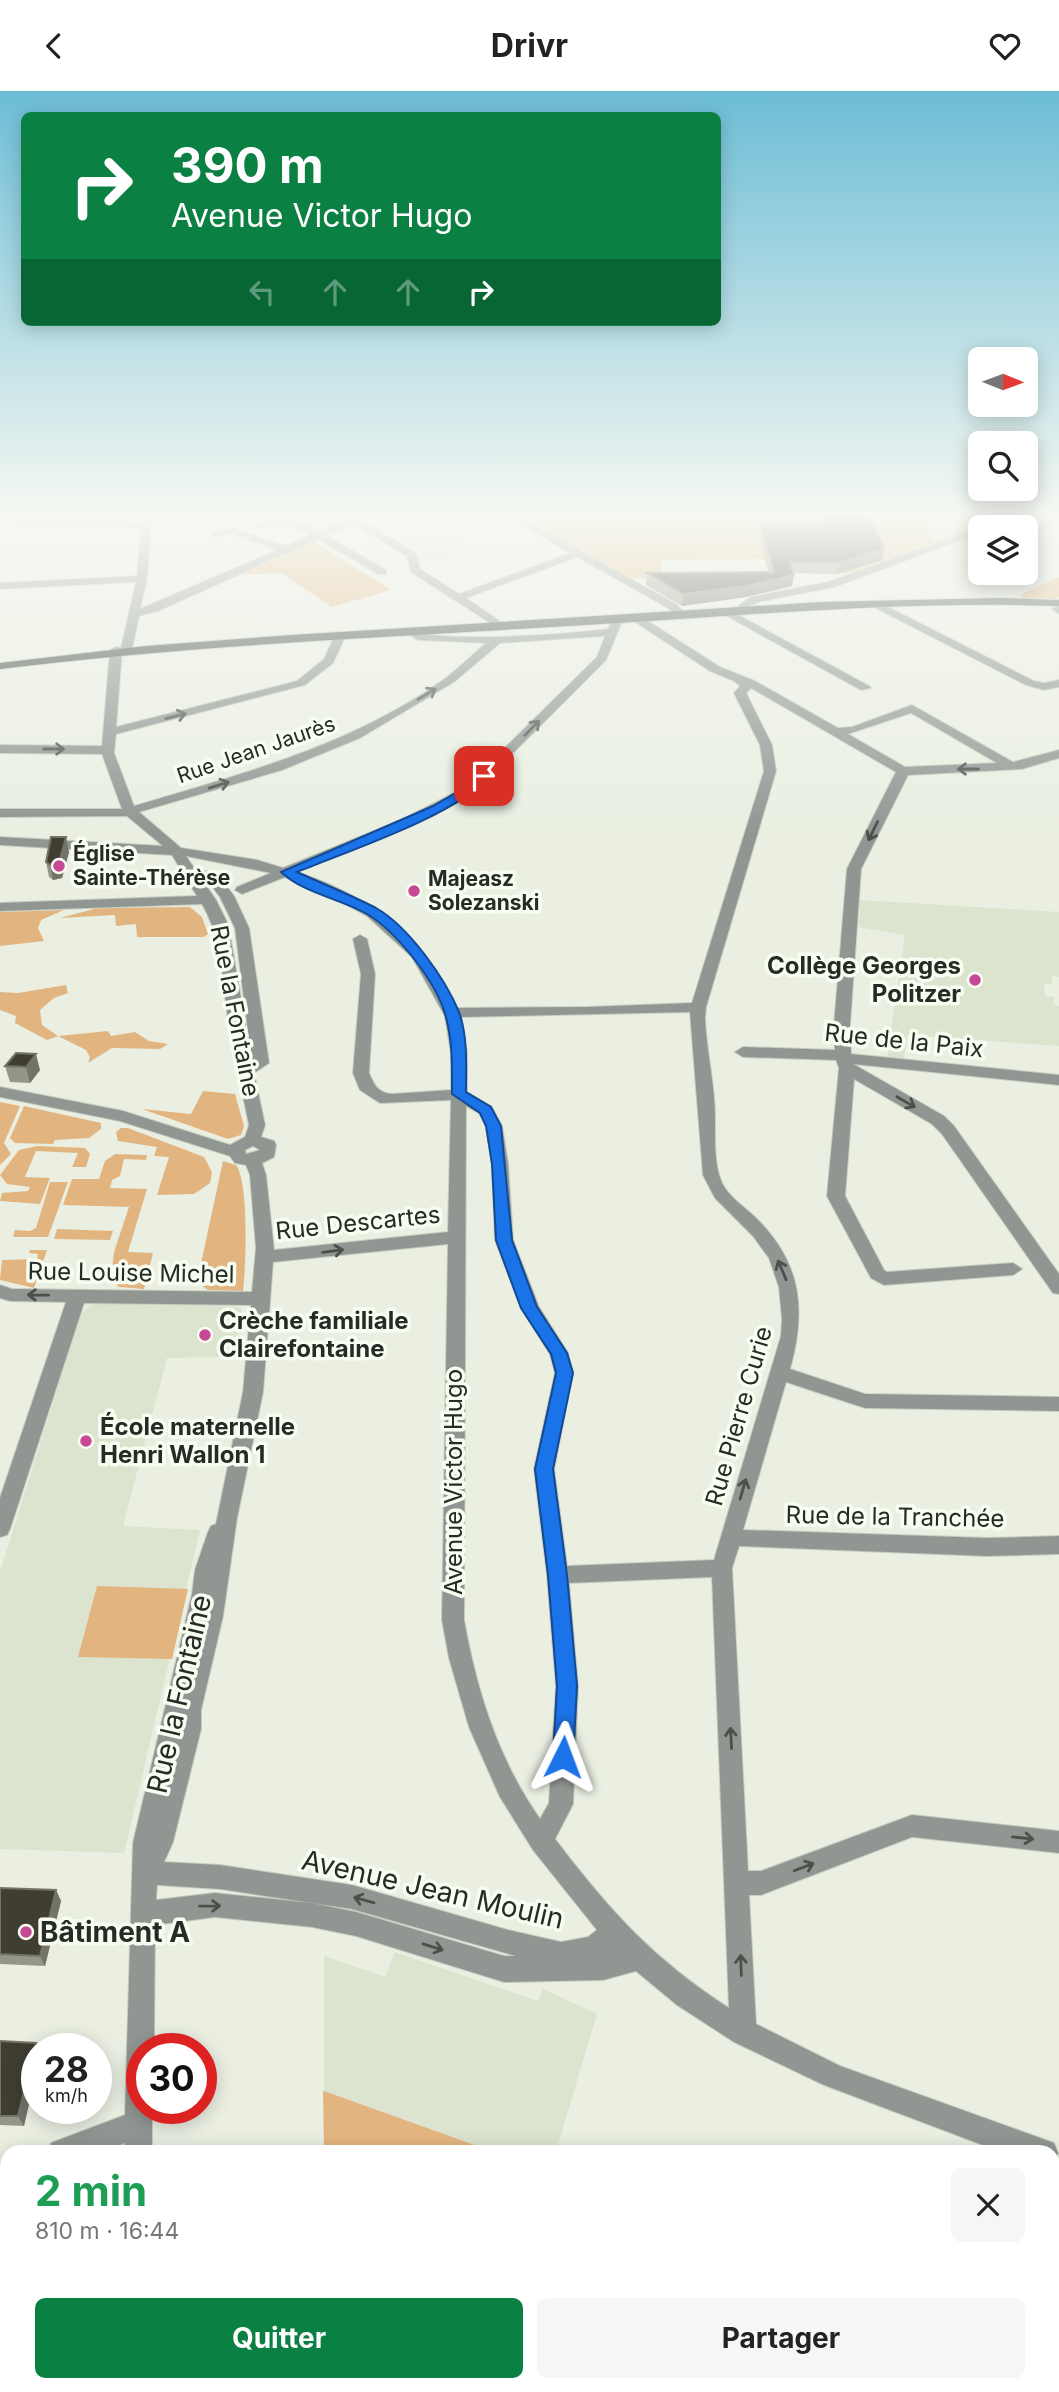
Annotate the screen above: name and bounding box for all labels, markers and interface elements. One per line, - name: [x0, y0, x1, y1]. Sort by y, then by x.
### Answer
- text: Drivr: [491, 26, 568, 65]
- icon: back: [35, 27, 73, 65]
- icon: heart: [986, 27, 1024, 65]
- text: 390 m: [171, 136, 324, 195]
- icon: right: [56, 140, 147, 231]
- text: Avenue Victor Hugo: [171, 196, 472, 235]
- icon: left: [243, 273, 281, 311]
- icon: ahead: [316, 273, 354, 311]
- icon: ahead: [389, 273, 427, 311]
- icon: right: [462, 273, 500, 311]
- north arrow: [968, 347, 1038, 417]
- map controls: [968, 347, 1038, 585]
- button: search: [968, 431, 1038, 501]
- button: layers: [968, 515, 1038, 585]
- one-way arrow: [416, 687, 436, 701]
- one-way arrow: [165, 709, 187, 722]
- street label: Rue Jean Jaurès: [173, 711, 338, 788]
- one-way arrow: [524, 720, 541, 737]
- one-way arrow: [42, 742, 65, 756]
- pin: [454, 746, 514, 806]
- icon: arrive: [465, 757, 503, 795]
- one-way arrow: [957, 762, 980, 776]
- one-way arrow: [208, 778, 230, 791]
- one-way arrow: [866, 820, 879, 841]
- place label: Église Sainte-Thérèse: [73, 840, 230, 890]
- marker: Église Sainte-Thérèse: [51, 858, 67, 874]
- place label: Majeasz Solezanski: [428, 866, 539, 915]
- marker: Majeasz Solezanski: [406, 883, 422, 899]
- street label: Rue la Fontaine: [205, 923, 266, 1099]
- place label: Collège Georges Politzer: [767, 951, 961, 1008]
- marker: Collège Georges Politzer: [967, 972, 983, 988]
- street label: Rue de la Paix: [823, 1018, 985, 1063]
- one-way arrow: [895, 1095, 915, 1109]
- street label: Rue Descartes: [274, 1199, 442, 1246]
- one-way arrow: [321, 1244, 343, 1257]
- street label: Rue Louise Michel: [27, 1256, 235, 1289]
- one-way arrow: [775, 1260, 788, 1281]
- one-way arrow: [27, 1288, 50, 1302]
- place label: Crèche familiale Clairefontaine: [219, 1306, 408, 1363]
- street label: Rue Pierre Curie: [699, 1323, 778, 1509]
- marker: Crèche familiale Clairefontaine: [197, 1327, 213, 1343]
- street label: Avenue Victor Hugo: [439, 1369, 468, 1595]
- place label: École maternelle Henri Wallon 1: [100, 1412, 295, 1469]
- marker: École maternelle Henri Wallon 1: [78, 1433, 94, 1449]
- one-way arrow: [738, 1478, 751, 1500]
- street label: Rue de la Tranchée: [785, 1500, 1005, 1533]
- street label: Rue la Fontaine: [140, 1591, 218, 1797]
- position arrow: [526, 1720, 600, 1794]
- one-way arrow: [724, 1727, 737, 1749]
- one-way arrow: [1011, 1832, 1034, 1845]
- street label: Avenue Jean Moulin: [299, 1842, 567, 1936]
- one-way arrow: [792, 1860, 814, 1872]
- one-way arrow: [354, 1893, 376, 1906]
- one-way arrow: [199, 1899, 222, 1912]
- place label: Bâtiment A: [40, 1915, 190, 1949]
- marker: Bâtiment A: [18, 1924, 34, 1940]
- one-way arrow: [422, 1942, 444, 1955]
- one-way arrow: [735, 1954, 748, 1977]
- speed limit sign: 30: [126, 2033, 217, 2124]
- text: 28: [44, 2048, 89, 2090]
- text: km/h: [45, 2085, 88, 2106]
- text: 2 min: [35, 2165, 147, 2216]
- button: close: [951, 2168, 1025, 2242]
- text: 810 m · 16:44: [35, 2217, 179, 2245]
- button: Quitter: [35, 2298, 523, 2378]
- button: Partager: [537, 2298, 1025, 2378]

